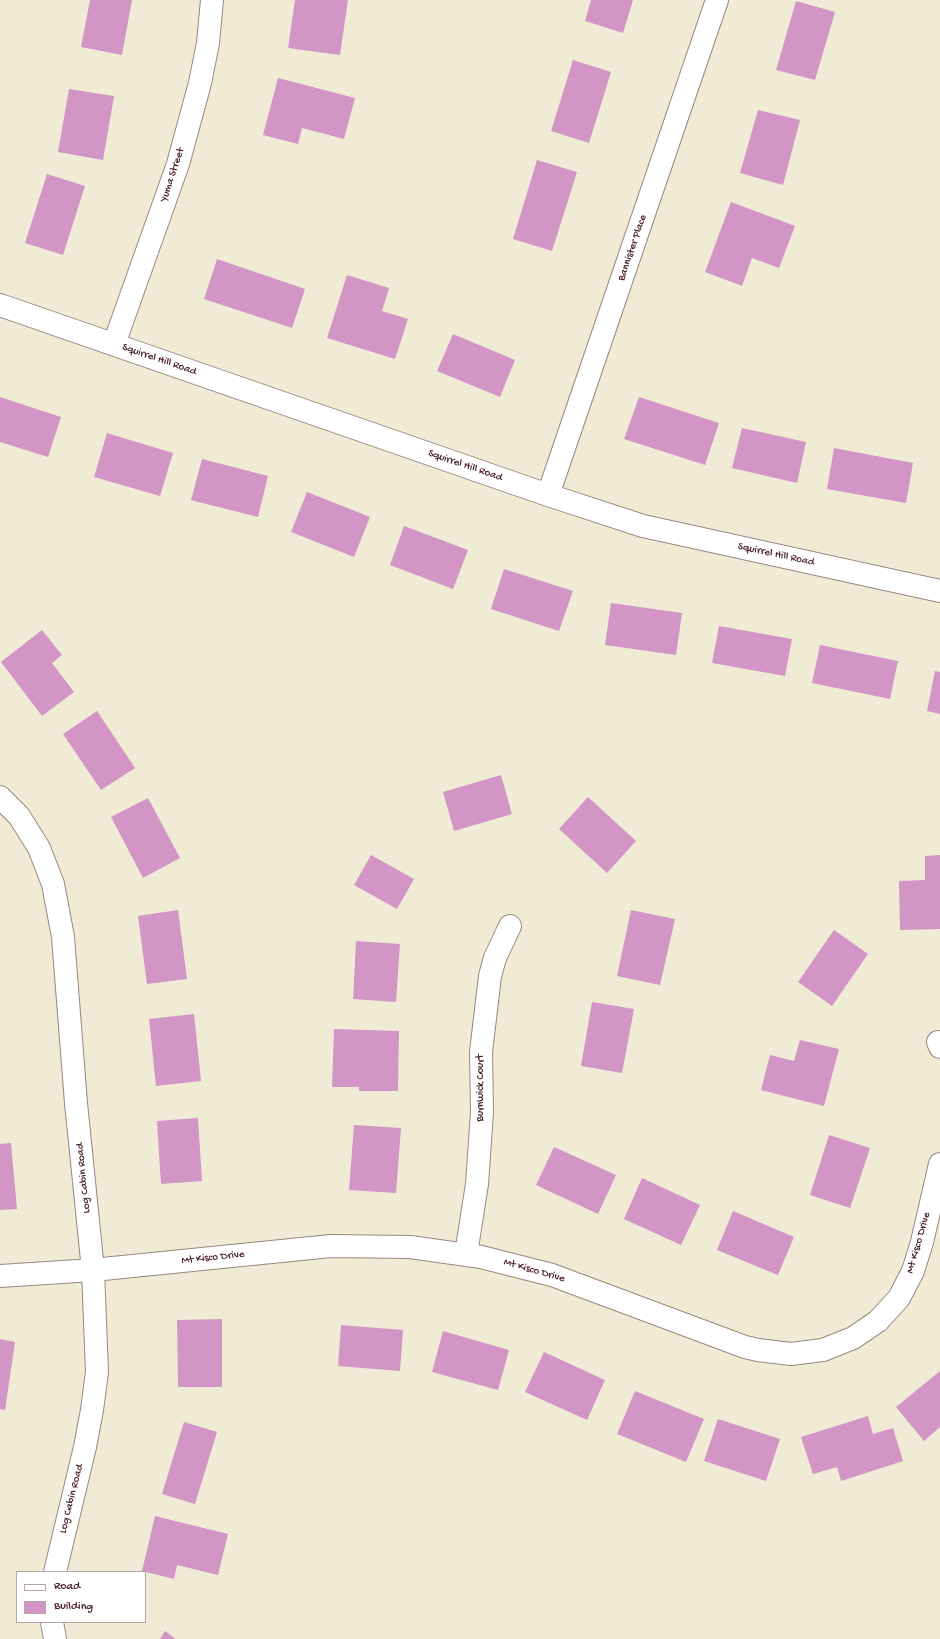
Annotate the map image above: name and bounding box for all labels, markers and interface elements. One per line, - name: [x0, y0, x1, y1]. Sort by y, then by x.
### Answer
- street label: Yuma Street: [158, 146, 188, 204]
- street label: Bannister Place: [615, 213, 651, 283]
- street label: Squirrel Hill Road: [120, 341, 198, 379]
- street label: Squirrel Hill Road: [426, 447, 504, 485]
- street label: Squirrel Hill Road: [737, 540, 815, 570]
- street label: Burnwick Court: [474, 1054, 488, 1122]
- street label: Log Cabin Road: [74, 1142, 94, 1214]
- street label: Mt Kisco Drive: [904, 1211, 934, 1275]
- street label: Mt Kisco Drive: [181, 1248, 245, 1268]
- street label: Mt Kisco Drive: [502, 1256, 566, 1286]
- street label: Log Cabin Road: [57, 1463, 87, 1535]
- legend: [16, 1571, 146, 1623]
- text: Road: [54, 1580, 80, 1594]
- text: Building: [54, 1600, 93, 1614]

